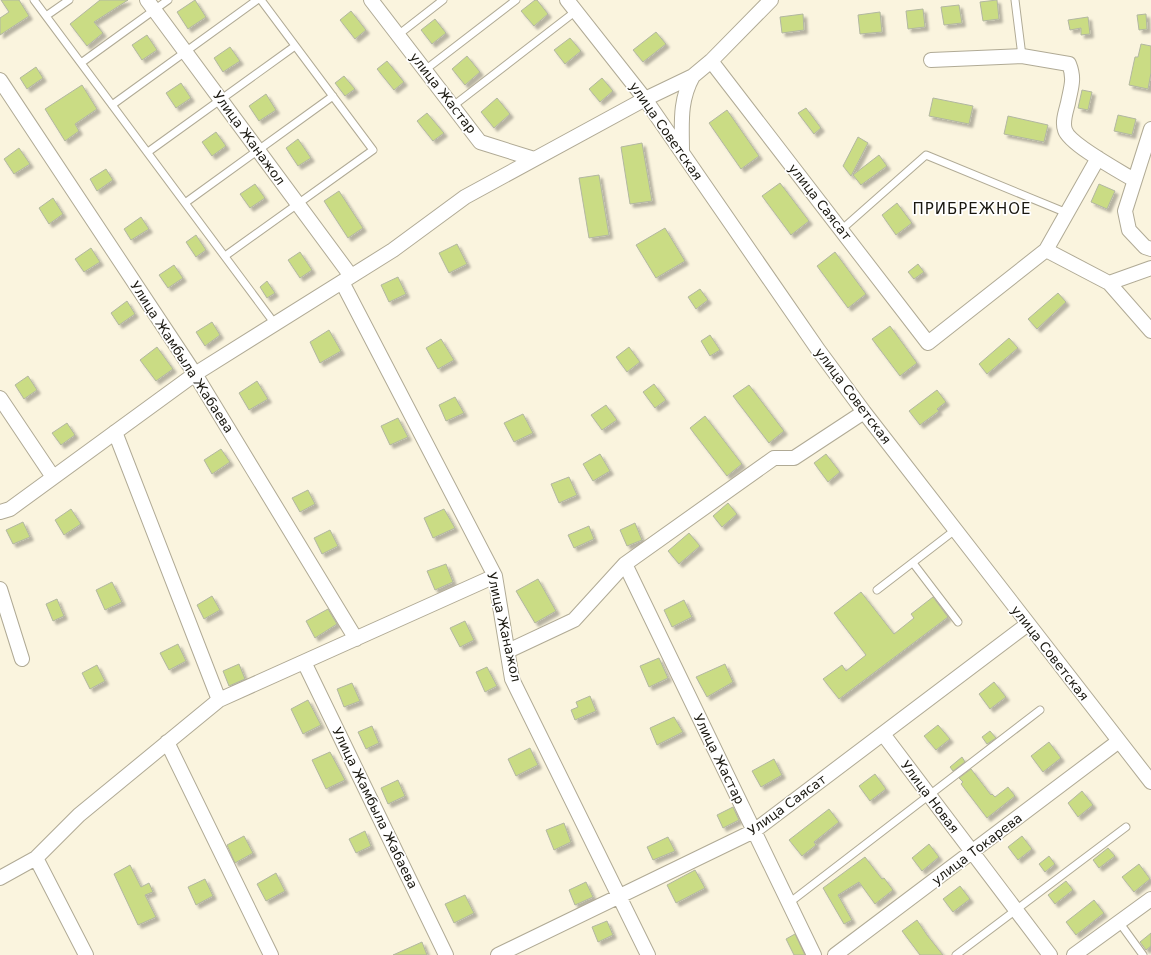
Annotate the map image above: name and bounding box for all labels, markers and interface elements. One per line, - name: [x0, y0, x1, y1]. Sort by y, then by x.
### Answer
- street label: улица Жастар: [407, 50, 479, 136]
- street label: улица Советская: [626, 79, 706, 183]
- street label: Улица Жанажол: [210, 88, 288, 188]
- street label: улица Саясат: [785, 161, 855, 244]
- district label: ПРИБРЕЖНОЕ: [912, 200, 1032, 218]
- street label: Улица Жамбыла Жабаева: [127, 278, 237, 436]
- street label: улица Советская: [812, 345, 894, 447]
- street label: Улица Жанажол: [484, 571, 524, 683]
- street label: улица Советская: [1008, 602, 1092, 704]
- street label: Улица Жастар: [691, 711, 747, 807]
- street label: Улица Жамбыла Жабаева: [329, 725, 421, 891]
- street label: Улица Новая: [898, 758, 962, 836]
- street label: Улица Саясат: [745, 771, 829, 838]
- street label: улица Токарева: [929, 810, 1025, 888]

